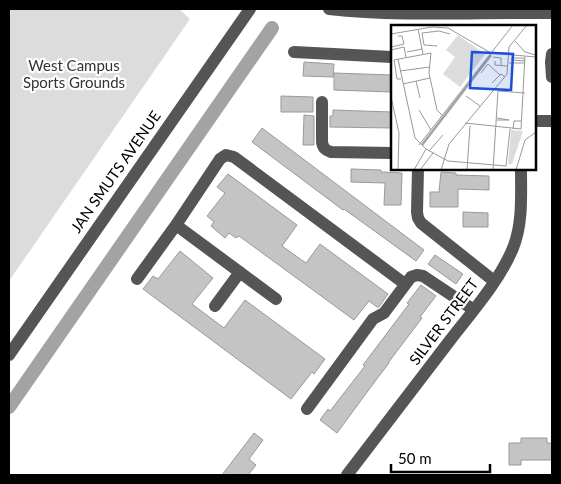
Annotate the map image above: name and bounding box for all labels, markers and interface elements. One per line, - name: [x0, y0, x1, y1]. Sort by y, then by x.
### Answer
- inset map: [391, 25, 536, 170]
- park label: West Campus Sports Grounds: [23, 56, 125, 91]
- street label: JAN SMUTS AVENUE: [66, 107, 164, 236]
- street label: SILVER STREET: [405, 275, 482, 368]
- scale bar: [391, 442, 490, 474]
- text: 50 m: [398, 449, 432, 467]

